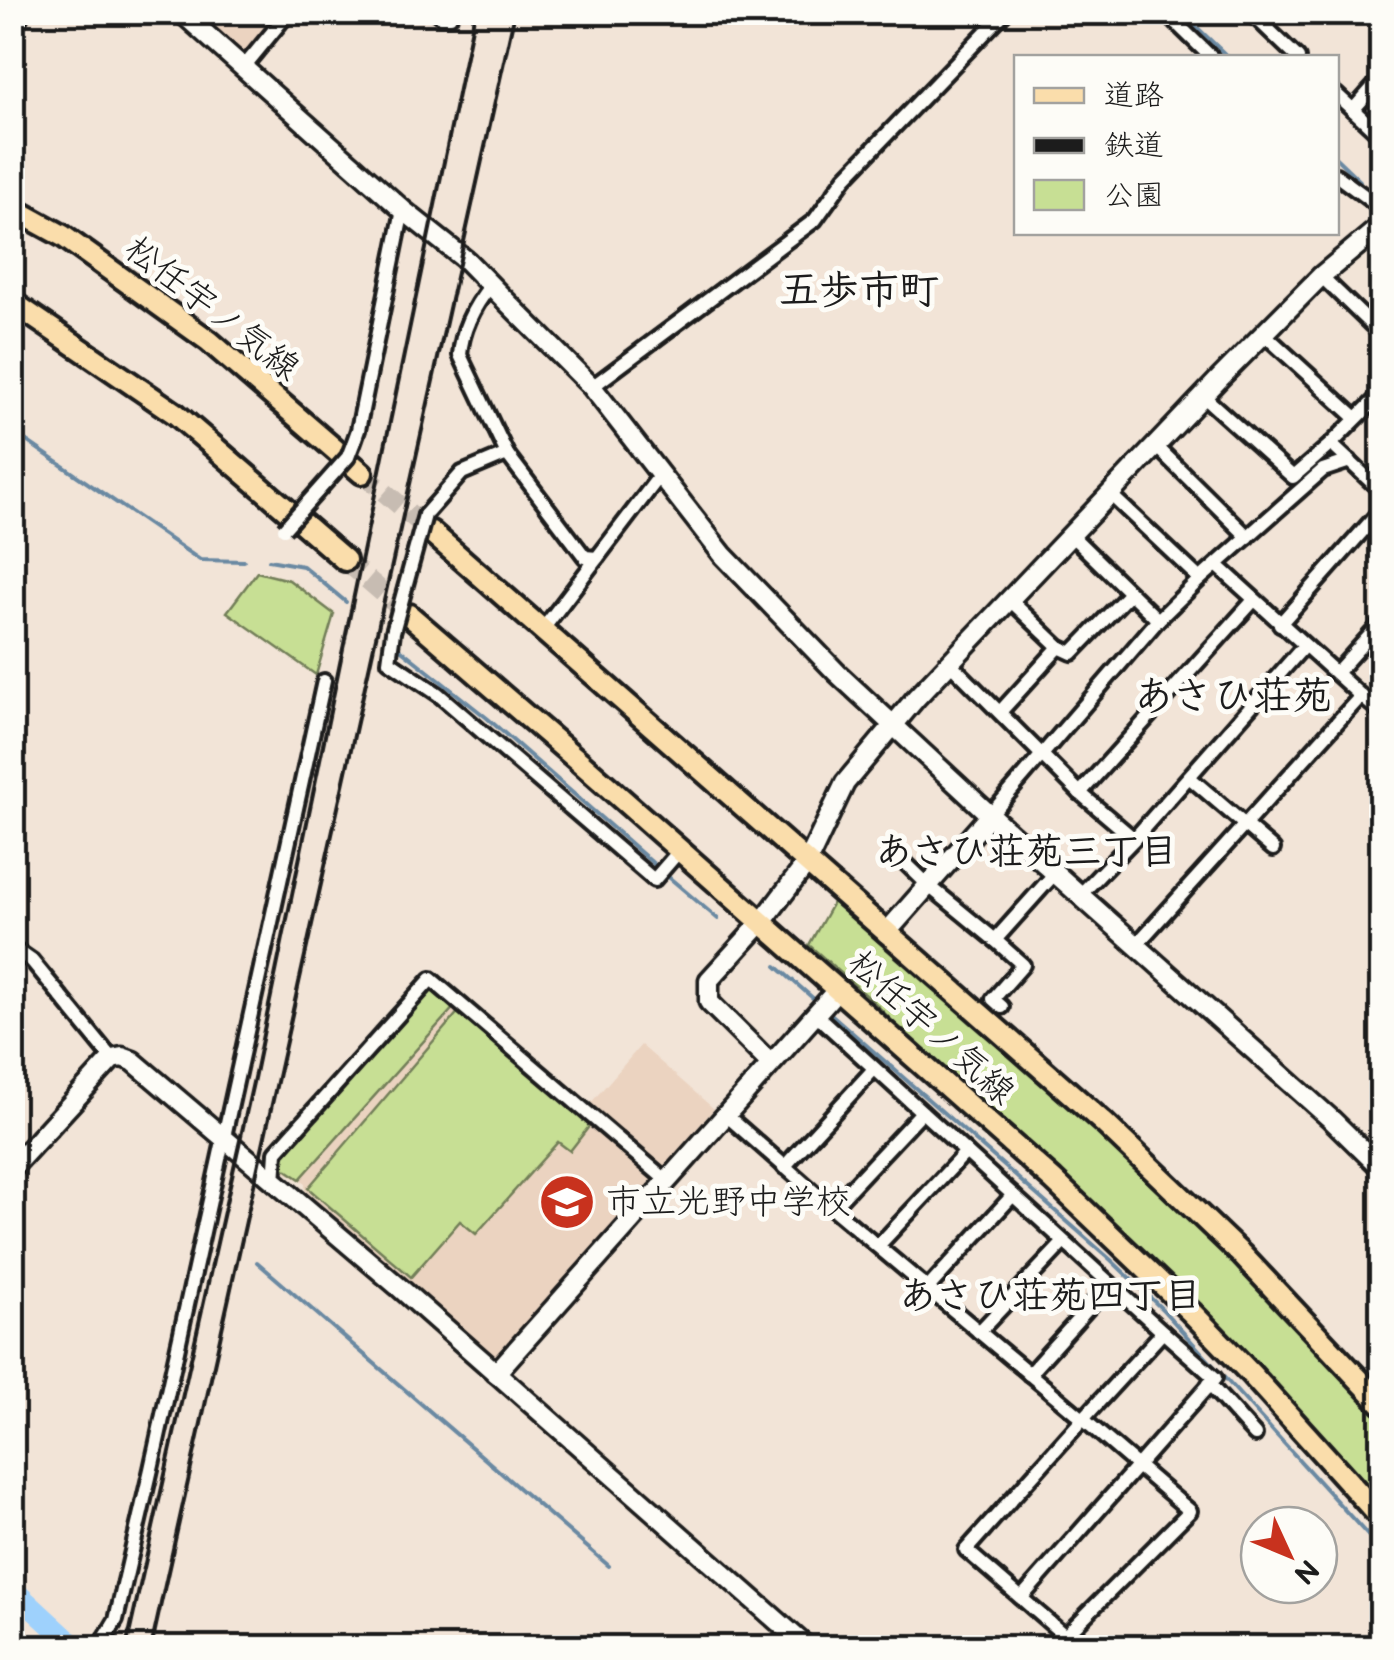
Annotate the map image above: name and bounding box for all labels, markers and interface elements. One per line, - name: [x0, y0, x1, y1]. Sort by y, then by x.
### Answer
- legend: [1014, 55, 1339, 235]
- text: 道路: [1104, 78, 1164, 114]
- text: 鉄道: [1104, 128, 1164, 164]
- text: 公園: [1104, 178, 1164, 214]
- street label: 松任宇ノ気線: [116, 227, 308, 391]
- district label: 五歩市町: [779, 267, 939, 315]
- district label: あさひ荘苑: [1134, 673, 1332, 721]
- district label: あさひ荘苑三丁目: [875, 830, 1177, 875]
- street label: 松任宇ノ気線: [839, 942, 1023, 1114]
- school or university icon: 市立光野中学校: [537, 1172, 597, 1232]
- place label: 市立光野中学校: [606, 1181, 851, 1224]
- district label: あさひ荘苑四丁目: [899, 1274, 1201, 1319]
- north arrow: [1239, 1505, 1339, 1605]
- text: N: [1287, 1552, 1325, 1590]

